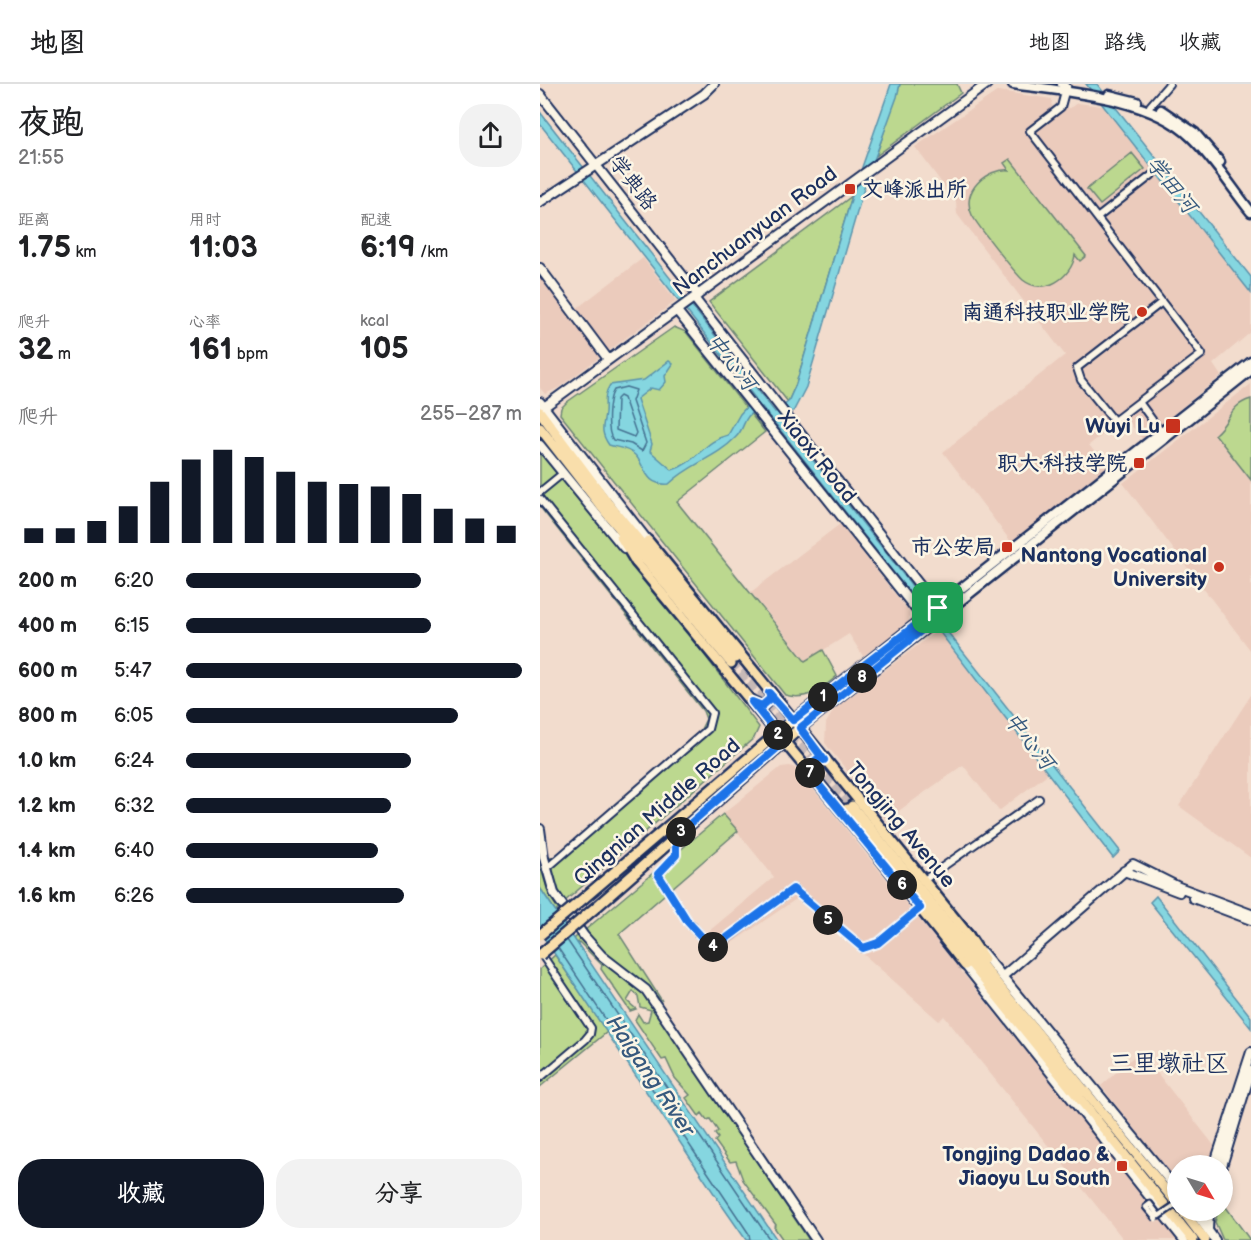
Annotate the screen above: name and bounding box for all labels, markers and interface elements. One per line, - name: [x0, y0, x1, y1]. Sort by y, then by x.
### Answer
- text: 地图: [30, 27, 86, 60]
- text: 地图: [1029, 30, 1071, 55]
- text: 路线: [1104, 30, 1146, 55]
- text: 收藏: [1179, 30, 1221, 55]
- text: 夜跑: [18, 103, 84, 143]
- button: share: [459, 104, 522, 167]
- text: 21:55: [18, 146, 64, 170]
- street label: 学典路: [604, 150, 662, 216]
- water label: 学田河: [1140, 151, 1204, 221]
- street label: Nanchuanyuan Road: [668, 161, 842, 301]
- place label: 文峰派出所: [862, 177, 967, 202]
- marker: 文峰派出所: [843, 182, 857, 196]
- text: 距离: [18, 211, 50, 230]
- text: 用时: [189, 211, 221, 230]
- text: 配速: [360, 211, 392, 230]
- text: 1.75: [18, 230, 71, 266]
- text: 11:03: [189, 230, 258, 266]
- text: 6:19: [360, 230, 416, 266]
- text: km: [71, 243, 97, 262]
- text: /km: [416, 243, 448, 262]
- place label: 南通科技职业学院: [962, 300, 1130, 325]
- marker: 南通科技职业学院: [1135, 305, 1149, 319]
- text: kcal: [360, 312, 389, 331]
- text: 爬升: [18, 313, 50, 332]
- text: 心率: [189, 313, 221, 332]
- water label: 中心河: [700, 328, 764, 399]
- text: 105: [360, 331, 409, 367]
- text: 32: [18, 332, 54, 368]
- text: 161: [189, 332, 232, 368]
- text: m: [54, 345, 71, 364]
- text: bpm: [232, 345, 268, 364]
- text: 255–287 m: [420, 402, 522, 426]
- text: 爬升: [18, 405, 58, 429]
- street label: Xiaoxi Road: [772, 405, 862, 508]
- place label: Wuyi Lu: [1085, 414, 1160, 439]
- marker: Wuyi Lu: [1164, 417, 1182, 435]
- place label: 职大·科技学院: [998, 451, 1127, 476]
- marker: 职大·科技学院: [1132, 456, 1146, 470]
- place label: 市公安局: [911, 535, 995, 560]
- marker: 市公安局: [1000, 540, 1014, 554]
- place label: Nantong Vocational University: [1021, 543, 1207, 592]
- marker: Nantong Vocational University: [1212, 560, 1226, 574]
- text: 200 m: [18, 569, 77, 593]
- text: 6:20: [114, 569, 154, 593]
- pin: [912, 582, 963, 633]
- icon: arrive: [921, 591, 954, 624]
- text: 400 m: [18, 614, 77, 638]
- text: 6:15: [114, 614, 149, 638]
- text: 600 m: [18, 659, 78, 683]
- text: 5:47: [114, 659, 152, 683]
- pin: 8: [847, 663, 877, 693]
- text: 8: [857, 668, 867, 687]
- pin: 1: [808, 682, 838, 712]
- text: 1: [820, 687, 826, 706]
- text: 800 m: [18, 704, 77, 728]
- text: 6:05: [114, 704, 153, 728]
- water label: 中心河: [998, 707, 1062, 778]
- pin: 2: [763, 720, 793, 750]
- text: 2: [773, 725, 783, 744]
- street label: Qingnian Middle Road: [569, 733, 745, 891]
- text: 1.0 km: [18, 749, 76, 773]
- text: 6:24: [114, 749, 154, 773]
- street label: Tongjing Avenue: [841, 757, 961, 893]
- pin: 7: [795, 758, 825, 788]
- text: 7: [806, 763, 814, 782]
- text: 1.2 km: [18, 794, 76, 818]
- text: 6:32: [114, 794, 154, 818]
- pin: 3: [666, 817, 696, 847]
- text: 3: [676, 822, 686, 841]
- text: 1.4 km: [18, 839, 76, 863]
- text: 6:40: [114, 839, 154, 863]
- pin: 6: [887, 870, 917, 900]
- text: 6: [897, 875, 907, 894]
- text: 1.6 km: [18, 884, 76, 908]
- text: 6:26: [114, 884, 154, 908]
- pin: 5: [813, 905, 843, 935]
- text: 5: [823, 910, 833, 929]
- pin: 4: [698, 932, 728, 962]
- text: 4: [708, 937, 718, 956]
- water label: Haigang River: [600, 1010, 701, 1143]
- district label: 三里墩社区: [1109, 1049, 1229, 1078]
- place label: Tongjing Dadao & Jiaoyu Lu South: [942, 1142, 1110, 1191]
- north arrow: [1167, 1155, 1233, 1221]
- map controls: [1167, 1155, 1233, 1221]
- button: 收藏: [18, 1159, 264, 1228]
- button: 分享: [276, 1159, 522, 1228]
- marker: Tongjing Dadao & Jiaoyu Lu South: [1115, 1159, 1129, 1173]

